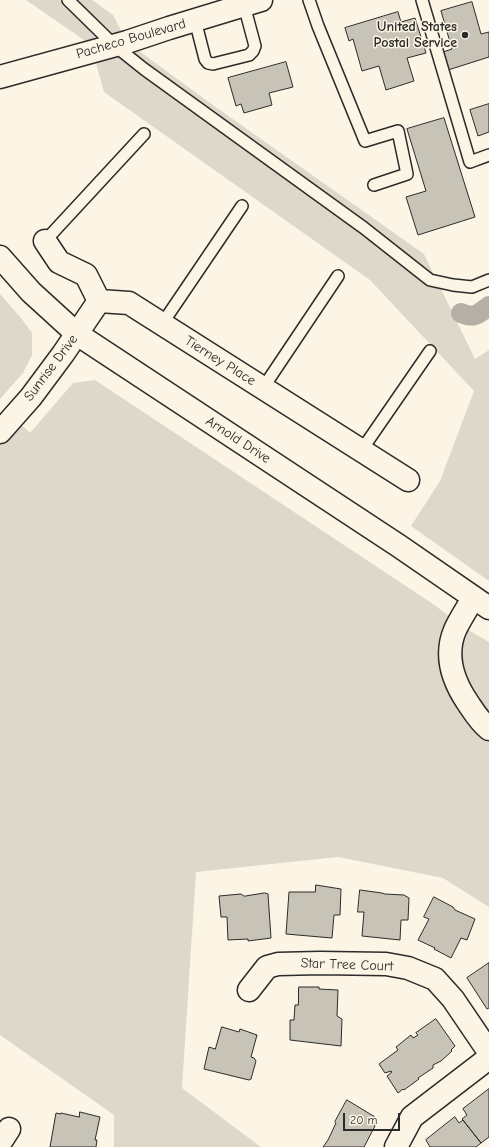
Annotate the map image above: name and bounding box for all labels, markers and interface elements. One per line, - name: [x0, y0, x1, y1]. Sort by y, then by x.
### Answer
- street label: Pacheco Boulevard: [74, 15, 188, 63]
- place label: United States Postal Service: [373, 19, 457, 52]
- marker: United States Postal Service: [460, 30, 470, 40]
- street label: Sunrise Drive: [21, 331, 81, 405]
- street label: Tierney Place: [181, 333, 259, 389]
- street label: Arnold Drive: [202, 413, 274, 467]
- street label: Star Tree Court: [300, 955, 394, 975]
- scale bar: [345, 1105, 402, 1131]
- text: 20 m: [350, 1113, 378, 1127]

